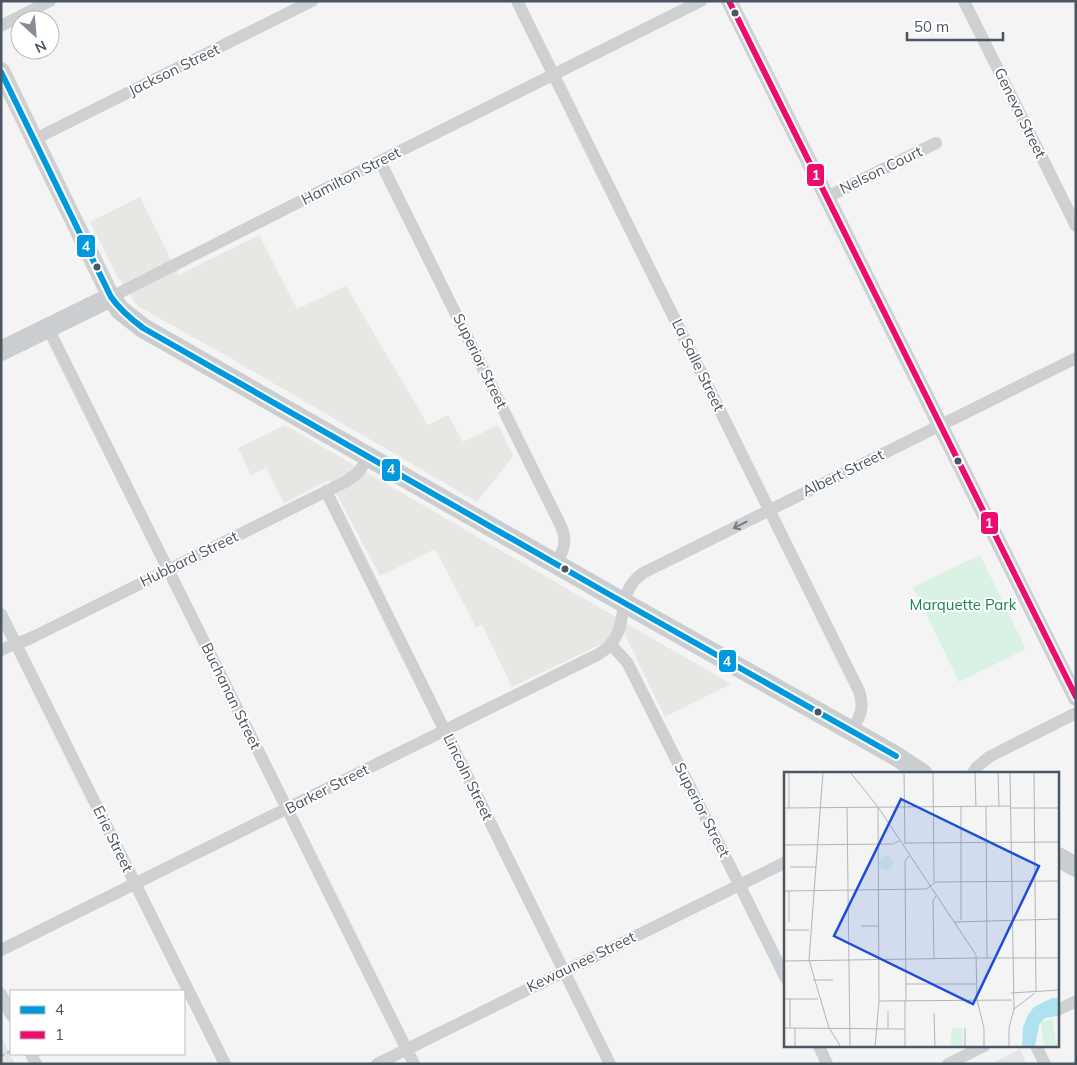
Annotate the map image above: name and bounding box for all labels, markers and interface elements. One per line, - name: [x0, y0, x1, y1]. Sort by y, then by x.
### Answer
- unlabelled marker: [730, 8, 740, 18]
- north arrow: [10, 10, 60, 60]
- scale bar: [907, 10, 1003, 42]
- text: 50 m: [914, 17, 949, 36]
- text: N: [32, 36, 49, 57]
- street label: Jackson Street: [125, 39, 222, 100]
- street label: Geneva Street: [990, 64, 1051, 161]
- street label: Nelson Court: [836, 141, 925, 198]
- street label: Hamilton Street: [298, 142, 404, 209]
- line badge: 1: [806, 163, 825, 187]
- text: 1: [812, 166, 820, 184]
- line badge: 4: [76, 234, 96, 258]
- text: 4: [82, 237, 91, 255]
- unlabelled marker: [92, 262, 102, 272]
- street label: Superior Street: [449, 310, 512, 412]
- street label: La Salle Street: [668, 316, 729, 414]
- street label: Albert Street: [799, 445, 887, 500]
- unlabelled marker: [953, 456, 963, 466]
- line badge: 4: [381, 458, 401, 482]
- text: 4: [387, 460, 396, 478]
- line badge: 1: [980, 511, 999, 535]
- text: 1: [985, 514, 993, 532]
- one-way arrow: [732, 520, 747, 530]
- street label: Hubbard Street: [137, 527, 241, 591]
- unlabelled marker: [560, 564, 570, 574]
- park label: Marquette Park: [910, 595, 1017, 614]
- street label: Buchanan Street: [197, 639, 265, 752]
- line badge: 4: [718, 649, 737, 673]
- text: 4: [723, 652, 732, 670]
- unlabelled marker: [813, 707, 823, 717]
- street label: Lincoln Street: [439, 730, 498, 823]
- street label: Barker Street: [282, 759, 372, 818]
- street label: Superior Street: [670, 759, 734, 860]
- inset map: [784, 772, 1060, 1048]
- street label: Erie Street: [89, 803, 138, 875]
- street label: Kewaunee Street: [523, 927, 638, 996]
- legend: [10, 990, 185, 1055]
- text: 4: [55, 1000, 64, 1019]
- text: 1: [55, 1025, 64, 1044]

